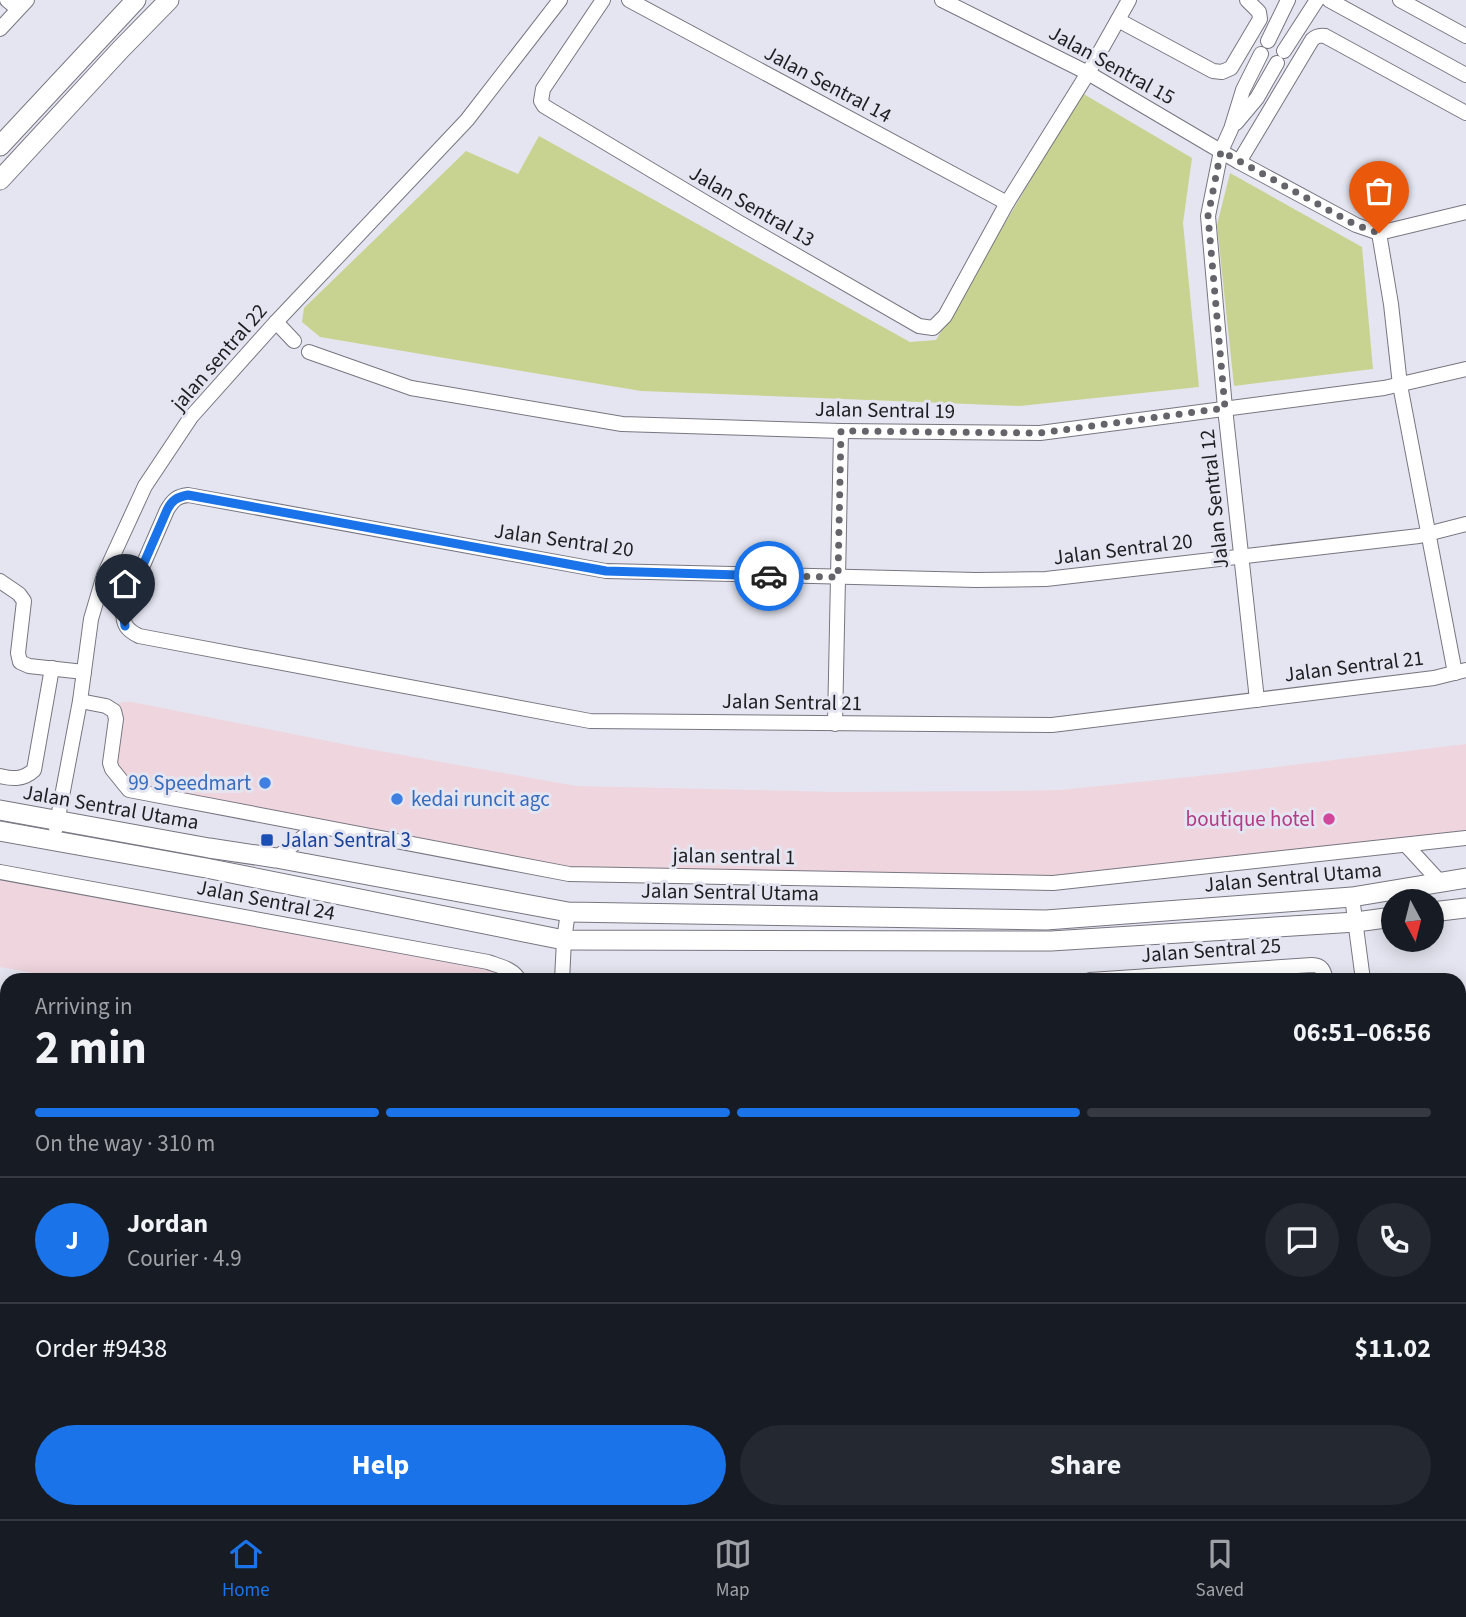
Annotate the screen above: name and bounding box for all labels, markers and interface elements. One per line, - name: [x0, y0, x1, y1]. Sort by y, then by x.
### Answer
- street label: Jalan Sentral 15: [1043, 18, 1181, 112]
- street label: Jalan Sentral 14: [759, 38, 897, 130]
- street label: Jalan Sentral 13: [684, 158, 820, 254]
- pin: [1349, 161, 1409, 233]
- icon: bag: [1360, 172, 1398, 210]
- street label: jalan sentral 22: [163, 297, 274, 418]
- street label: Jalan Sentral 19: [815, 394, 955, 426]
- street label: Jalan Sentral 12: [1192, 428, 1236, 570]
- street label: Jalan Sentral 20: [492, 515, 636, 565]
- street label: Jalan Sentral 20: [1052, 526, 1194, 572]
- courier: [734, 541, 804, 611]
- pin: [95, 554, 155, 626]
- icon: car: [750, 557, 788, 595]
- icon: home: [106, 565, 144, 603]
- street label: Jalan Sentral 21: [1283, 643, 1425, 689]
- street label: Jalan Sentral 21: [722, 686, 862, 718]
- place label: 99 Speedmart: [128, 768, 251, 798]
- marker: 99 Speedmart: [257, 775, 273, 791]
- street label: Jalan Sentral Utama: [21, 777, 201, 837]
- place label: kedai runcit agc: [411, 784, 550, 814]
- marker: kedai runcit agc: [389, 791, 405, 807]
- place label: boutique hotel: [1186, 804, 1315, 834]
- marker: boutique hotel: [1321, 811, 1337, 827]
- place label: Jalan Sentral 3: [281, 825, 411, 855]
- marker: Jalan Sentral 3: [259, 832, 275, 848]
- street label: jalan sentral 1: [671, 840, 796, 872]
- street label: Jalan Sentral Utama: [1203, 854, 1383, 900]
- street label: Jalan Sentral 24: [194, 872, 338, 928]
- street label: Jalan Sentral Utama: [641, 875, 819, 909]
- north arrow: [1381, 889, 1444, 952]
- map controls: [1381, 889, 1444, 952]
- street label: Jalan Sentral 25: [1140, 930, 1282, 970]
- text: Arriving in: [35, 990, 133, 1023]
- text: 06:51–06:56: [1293, 1014, 1431, 1051]
- text: 2 min: [35, 1016, 147, 1081]
- text: On the way · 310 m: [35, 1127, 215, 1160]
- button: chat: [1265, 1203, 1339, 1277]
- button: phone: [1357, 1203, 1431, 1277]
- text: Jordan: [127, 1205, 208, 1242]
- text: J: [65, 1222, 79, 1259]
- text: Courier · 4.9: [127, 1242, 242, 1275]
- text: Order #9438: [35, 1330, 167, 1367]
- text: $11.02: [1355, 1330, 1431, 1367]
- button: Help: [35, 1425, 726, 1505]
- button: Share: [740, 1425, 1431, 1505]
- tab: Home: [222, 1535, 270, 1604]
- tab: Map: [714, 1535, 752, 1604]
- tab: Saved: [1196, 1535, 1244, 1604]

